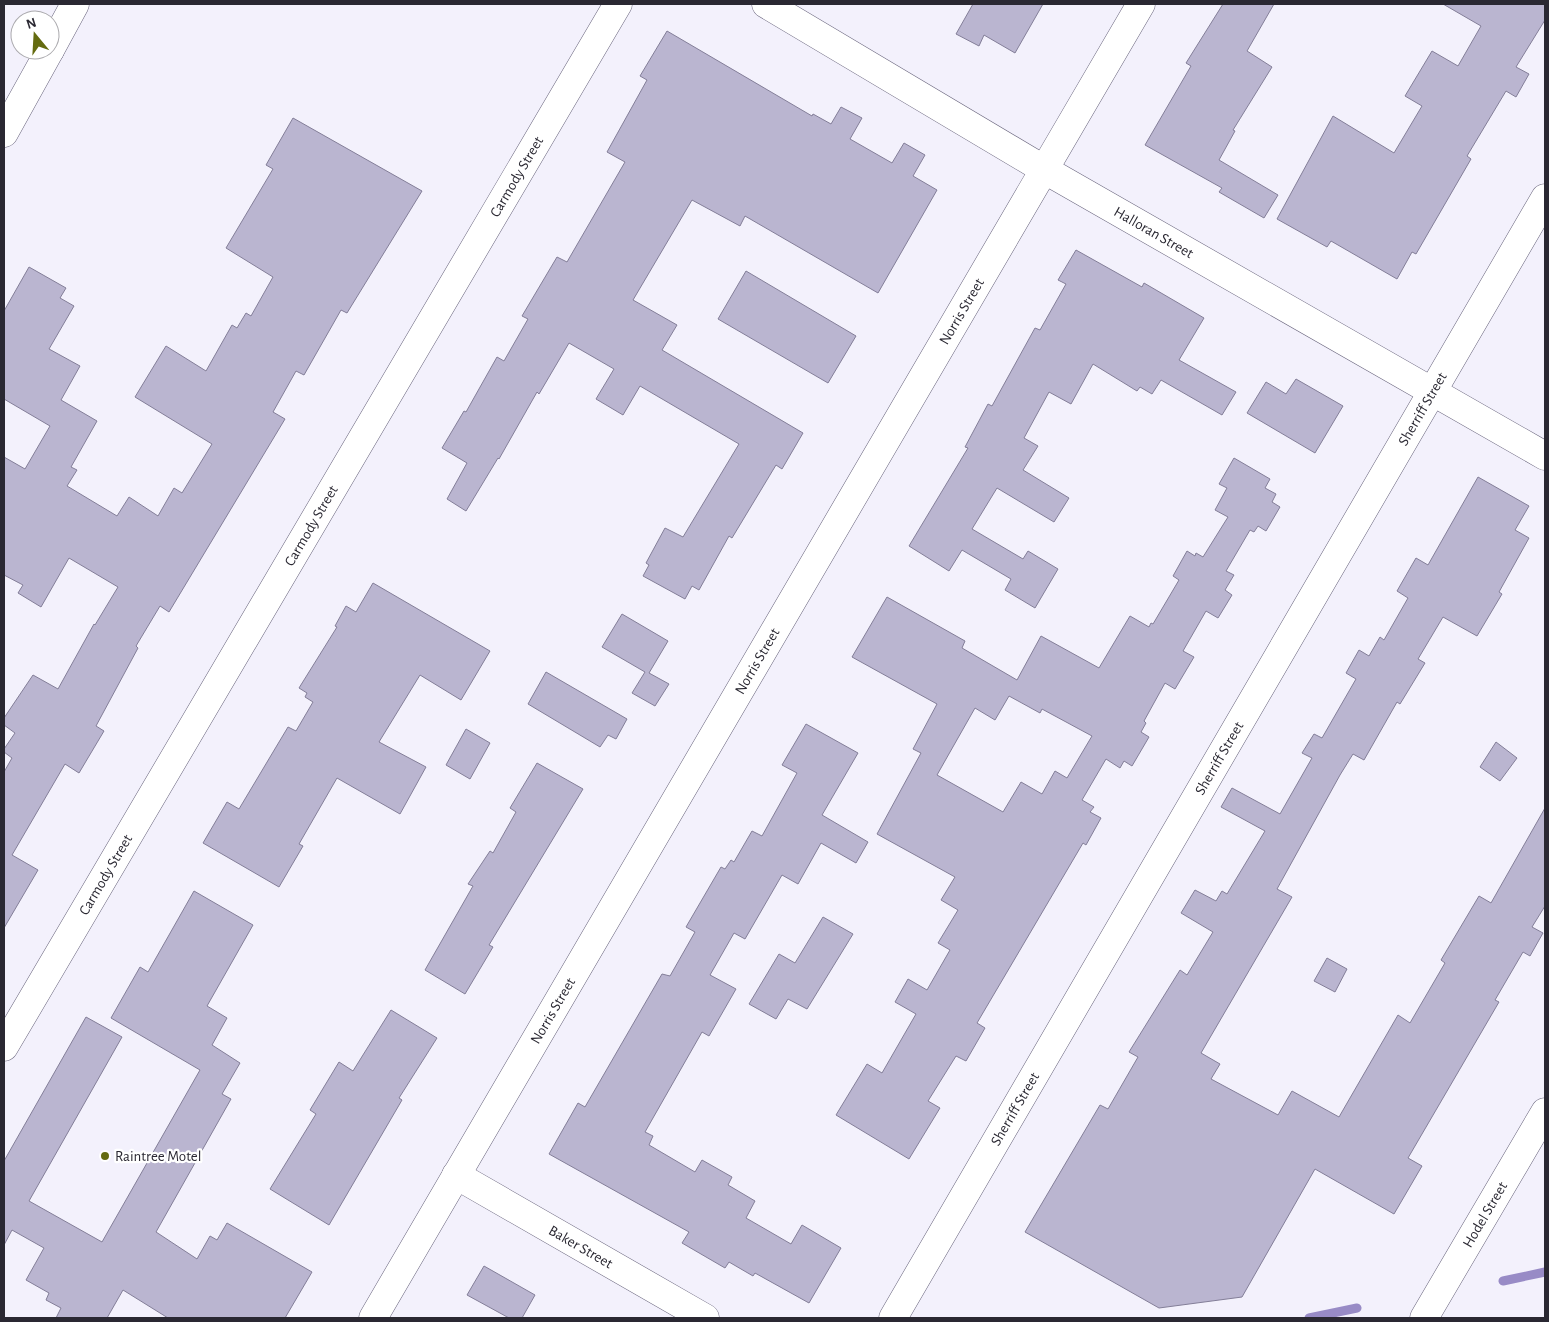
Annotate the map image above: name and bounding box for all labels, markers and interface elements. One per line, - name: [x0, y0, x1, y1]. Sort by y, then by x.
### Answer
- north arrow: [10, 10, 60, 60]
- text: N: [24, 15, 38, 32]
- street label: Carmody Street: [487, 134, 546, 220]
- street label: Halloran Street: [1111, 204, 1196, 261]
- street label: Norris Street: [937, 276, 987, 347]
- street label: Sherriff Street: [1396, 370, 1450, 448]
- street label: Carmody Street: [282, 483, 341, 569]
- street label: Norris Street: [732, 625, 783, 697]
- street label: Sherriff Street: [1192, 719, 1247, 797]
- street label: Carmody Street: [76, 832, 136, 918]
- street label: Norris Street: [528, 975, 578, 1047]
- street label: Sherriff Street: [988, 1070, 1042, 1148]
- place label: Raintree Motel: [115, 1149, 201, 1164]
- marker: Raintree Motel: [99, 1150, 111, 1162]
- street label: Hodel Street: [1460, 1179, 1510, 1250]
- street label: Baker Street: [546, 1223, 615, 1271]

